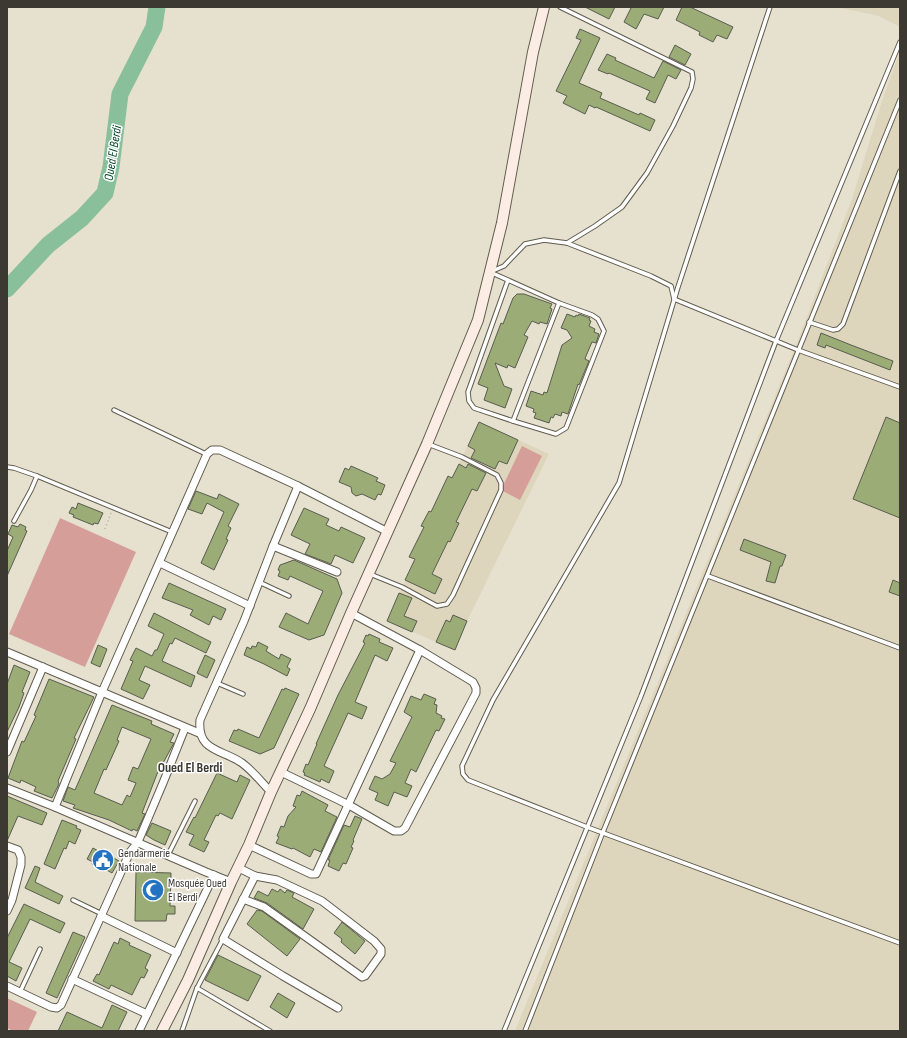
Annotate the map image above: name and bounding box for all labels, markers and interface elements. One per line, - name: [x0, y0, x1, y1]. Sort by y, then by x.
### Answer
- water label: Oued El Berdi: [101, 124, 125, 182]
- district label: Oued El Berdi: [158, 759, 222, 776]
- place label: Gendarmerie Nationale: [118, 846, 170, 875]
- public building icon: Gendarmerie Nationale: [90, 847, 116, 873]
- place label: Mosquée Oued El Berdi: [168, 876, 227, 905]
- mosque icon: Mosquée Oued El Berdi: [140, 877, 166, 903]

